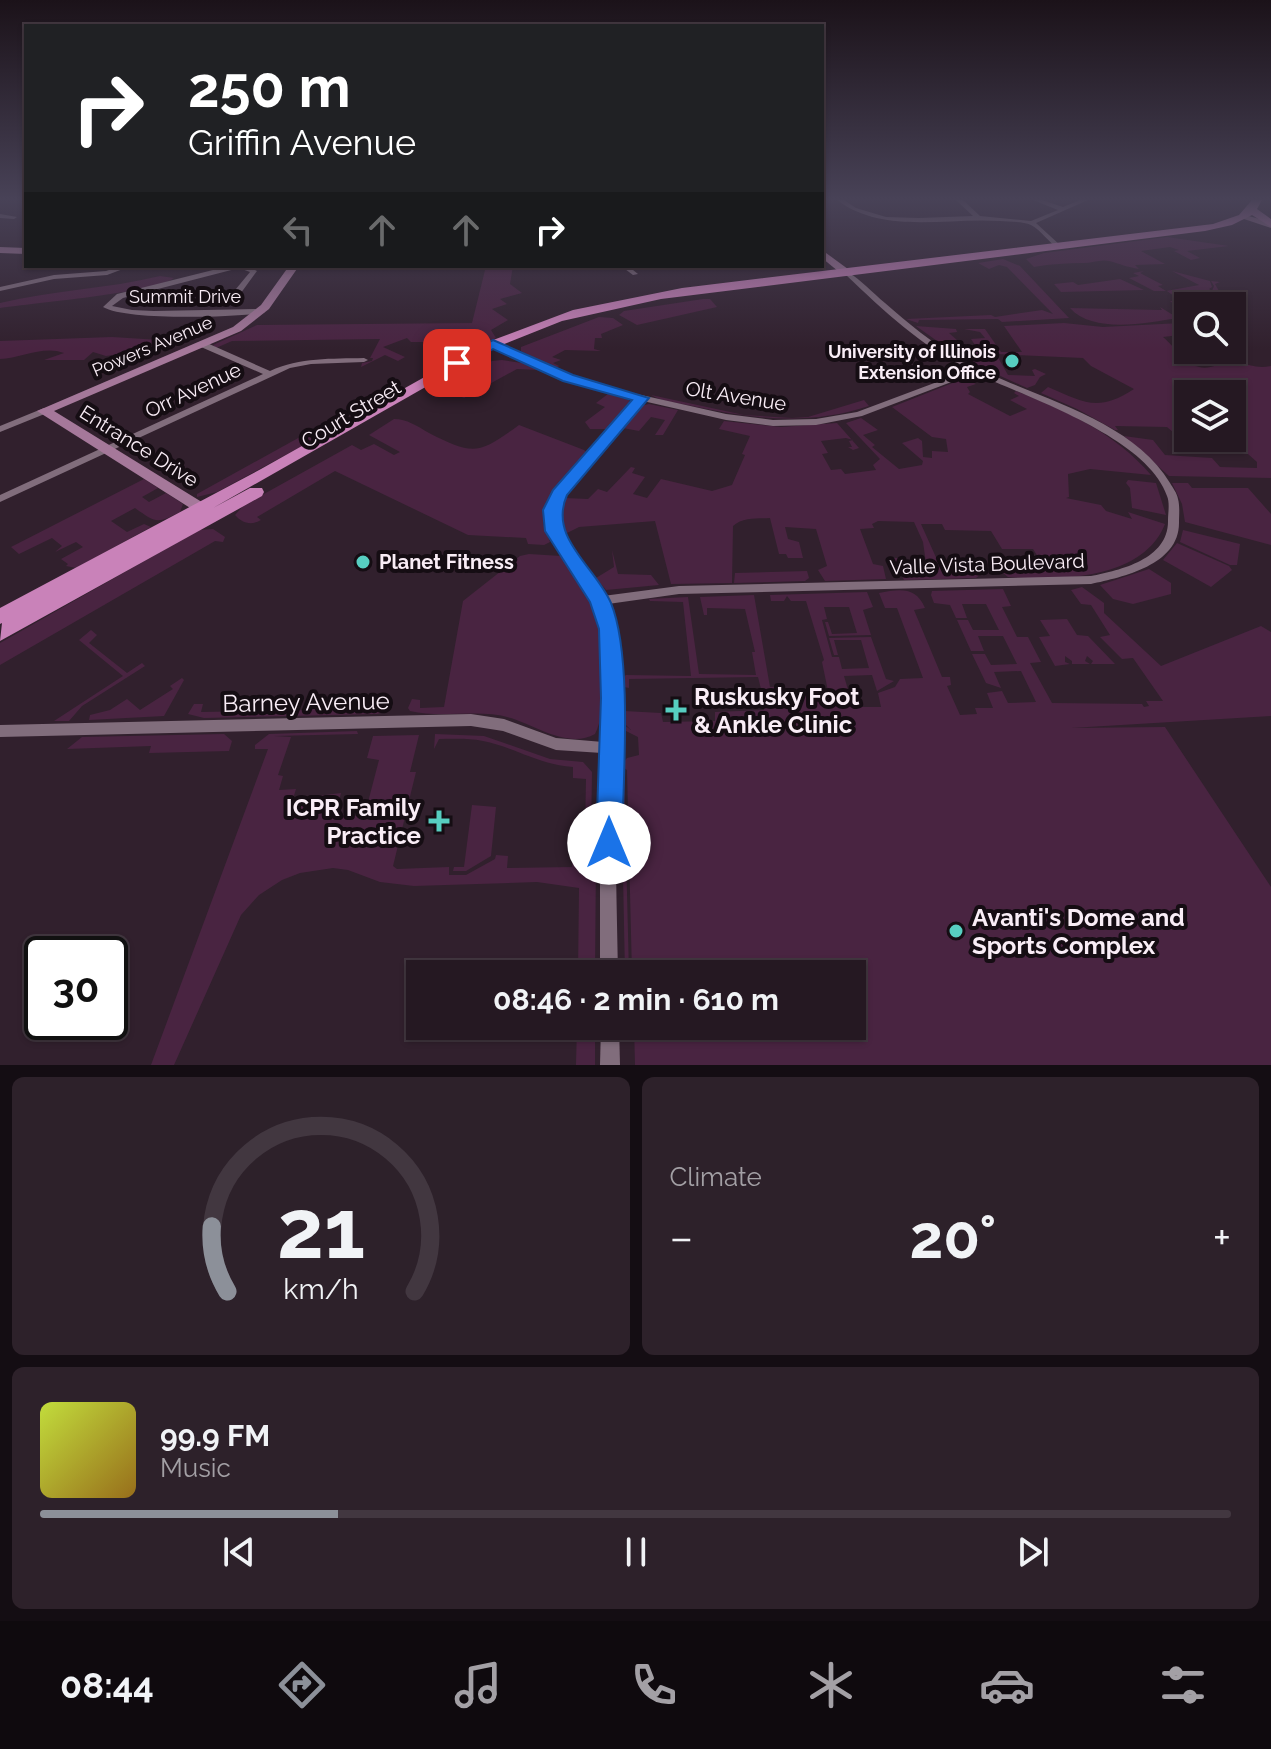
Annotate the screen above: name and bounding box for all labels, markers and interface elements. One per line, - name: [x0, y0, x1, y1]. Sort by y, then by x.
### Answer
- text: 250 m: [188, 54, 351, 120]
- icon: right: [56, 56, 160, 160]
- text: Griffin Avenue: [188, 121, 416, 163]
- icon: left: [276, 208, 320, 252]
- icon: ahead: [360, 208, 404, 252]
- icon: ahead: [444, 208, 488, 252]
- icon: right: [528, 208, 572, 252]
- street label: Summit Drive: [129, 286, 242, 307]
- map controls: [1174, 292, 1246, 452]
- button: search: [1174, 292, 1246, 364]
- street label: Powers Avenue: [89, 311, 216, 381]
- pin: [423, 329, 491, 397]
- icon: arrive: [435, 341, 479, 385]
- place label: University of Illinois Extension Office: [828, 341, 996, 383]
- marker: University of Illinois Extension Office: [1003, 352, 1021, 370]
- street label: Orr Avenue: [141, 357, 245, 423]
- street label: Court Street: [297, 375, 405, 453]
- street label: Olt Avenue: [684, 376, 788, 416]
- button: layers: [1174, 380, 1246, 452]
- street label: Entrance Drive: [75, 400, 203, 492]
- street label: Valle Vista Boulevard: [889, 549, 1085, 579]
- place label: Planet Fitness: [379, 550, 514, 574]
- marker: Planet Fitness: [354, 553, 372, 571]
- place label: Ruskusky Foot & Ankle Clinic: [694, 682, 859, 739]
- street label: Barney Avenue: [222, 686, 390, 718]
- marker: Ruskusky Foot & Ankle Clinic: [665, 699, 687, 721]
- place label: ICPR Family Practice: [286, 793, 421, 850]
- position arrow: [567, 801, 651, 885]
- marker: ICPR Family Practice: [428, 810, 450, 832]
- place label: Avanti's Dome and Sports Complex: [972, 903, 1185, 960]
- marker: Avanti's Dome and Sports Complex: [947, 922, 965, 940]
- speed limit sign: 30: [24, 936, 128, 1040]
- text: 08:46 · 2 min · 610 m: [493, 982, 779, 1017]
- text: Climate: [670, 1162, 762, 1192]
- text: 21: [277, 1180, 365, 1277]
- text: 20°: [910, 1202, 996, 1272]
- text: −: [670, 1212, 693, 1263]
- text: +: [1213, 1212, 1231, 1263]
- text: km/h: [283, 1272, 358, 1306]
- text: 99.9 FM: [160, 1418, 270, 1453]
- text: Music: [160, 1453, 231, 1483]
- icon: previous: [217, 1530, 261, 1574]
- icon: pause: [614, 1530, 658, 1574]
- icon: next: [1011, 1530, 1055, 1574]
- icon: directions: [274, 1657, 330, 1713]
- icon: music: [450, 1657, 506, 1713]
- icon: phone: [626, 1657, 682, 1713]
- icon: climate: [803, 1657, 859, 1713]
- icon: car: [979, 1657, 1035, 1713]
- icon: filters: [1155, 1657, 1211, 1713]
- text: 08:44: [60, 1664, 154, 1706]

